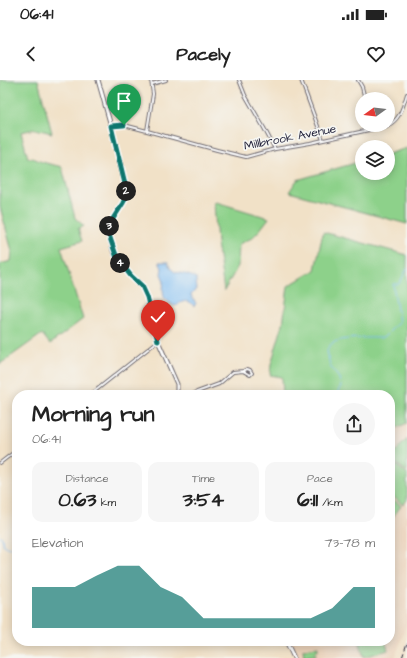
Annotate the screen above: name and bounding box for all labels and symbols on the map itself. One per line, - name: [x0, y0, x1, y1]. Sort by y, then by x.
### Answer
- pin: [107, 84, 141, 125]
- north arrow: [355, 92, 395, 132]
- street label: Millbrook Avenue: [243, 120, 338, 155]
- pin: 2: [116, 181, 136, 201]
- pin: 3: [99, 216, 119, 236]
- pin: 4: [110, 253, 130, 273]
- pin: [141, 300, 175, 341]

